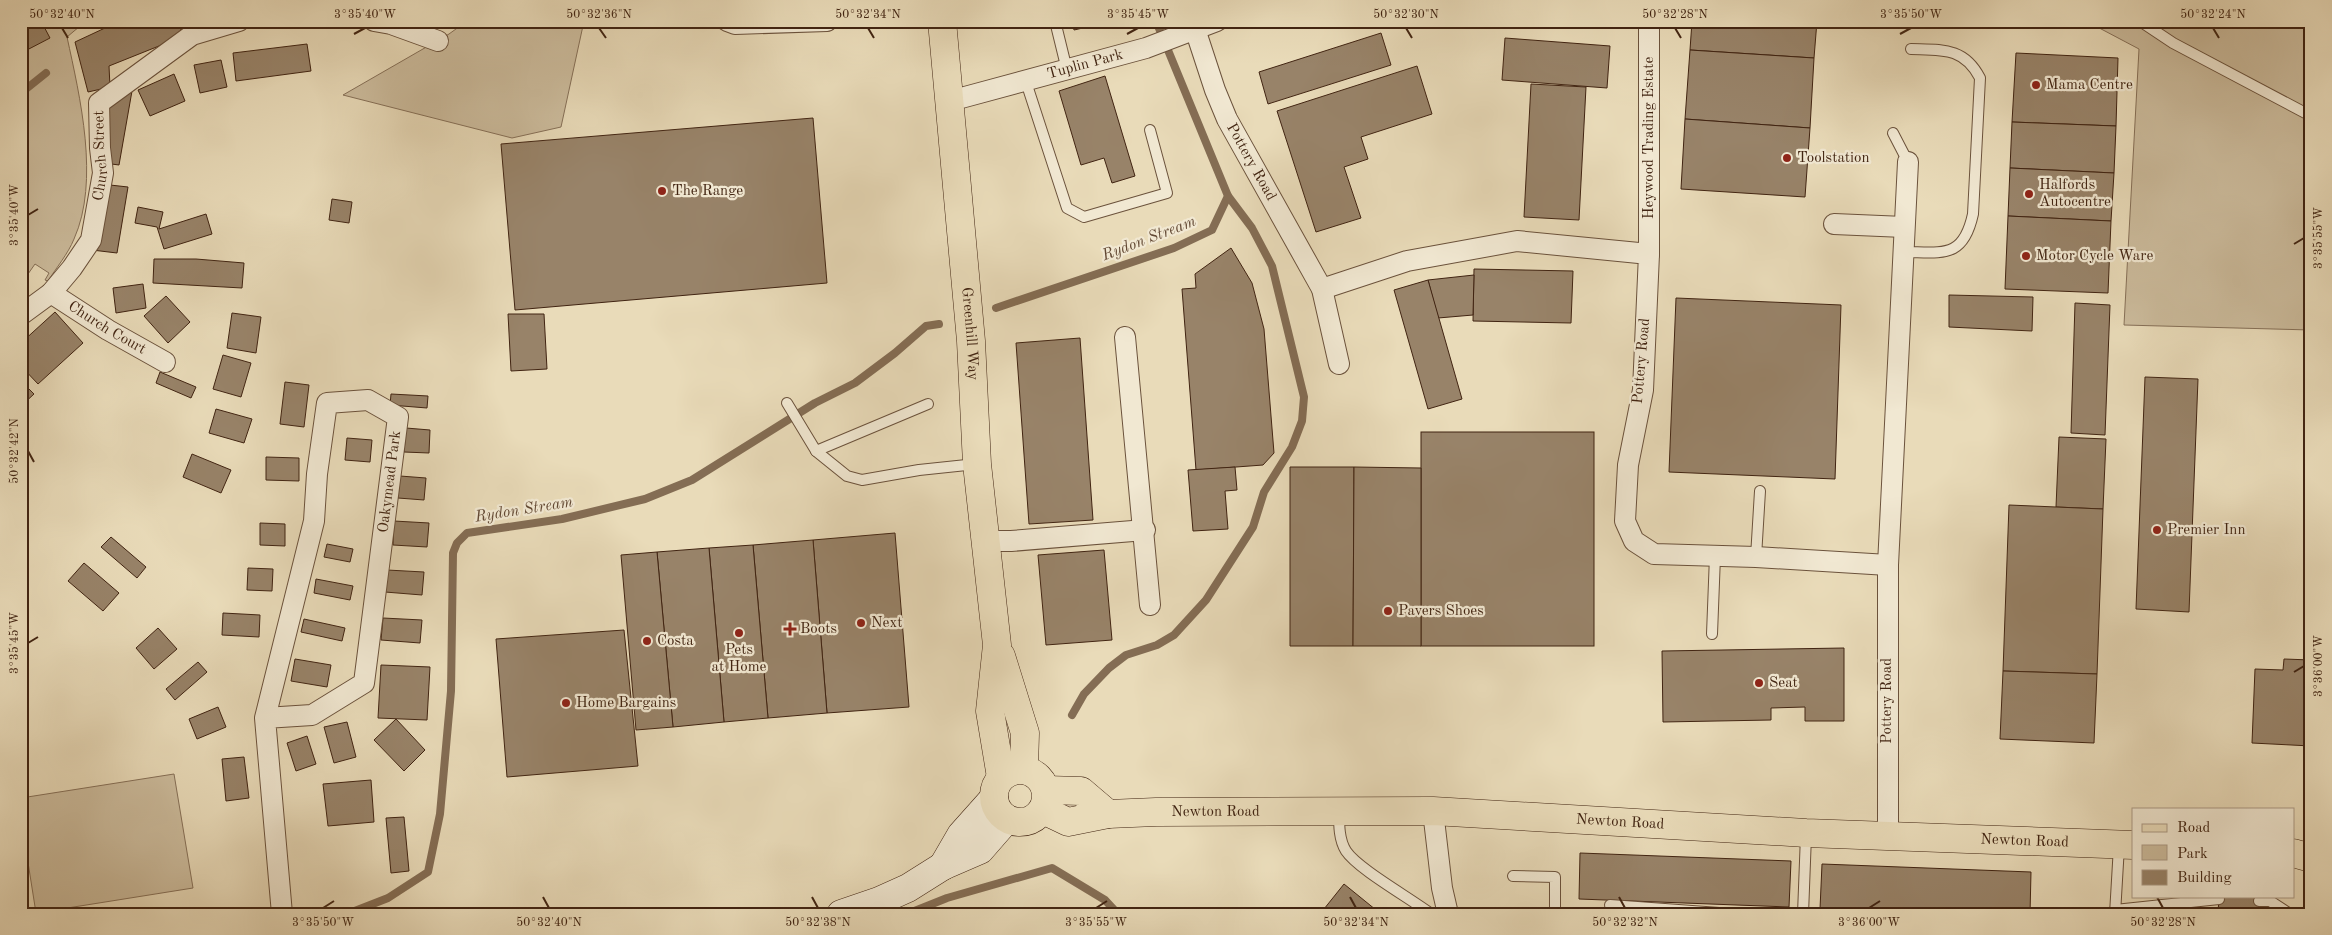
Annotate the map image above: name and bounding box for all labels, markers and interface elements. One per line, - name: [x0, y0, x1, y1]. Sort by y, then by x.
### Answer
- text: 50°32'40"N: [29, 8, 95, 21]
- text: 3°35'40"W: [334, 8, 396, 21]
- text: 50°32'36"N: [566, 8, 632, 21]
- text: 50°32'34"N: [835, 8, 901, 21]
- text: 3°35'45"W: [1107, 8, 1169, 21]
- text: 50°32'30"N: [1373, 8, 1439, 21]
- text: 50°32'28"N: [1642, 8, 1708, 21]
- text: 3°35'50"W: [1880, 8, 1942, 21]
- text: 50°32'24"N: [2180, 8, 2246, 21]
- street label: Tuplin Park: [1046, 47, 1125, 82]
- street label: Heywood Trading Estate: [1642, 57, 1657, 219]
- place label: Mama Centre: [2046, 78, 2133, 93]
- marker: Mama Centre: [2030, 79, 2042, 91]
- street label: Church Street: [91, 110, 111, 202]
- street label: Pottery Road: [1224, 121, 1279, 204]
- place label: Toolstation: [1797, 151, 1870, 166]
- marker: Toolstation: [1781, 152, 1793, 164]
- place label: Halfords Autocentre: [2039, 178, 2111, 210]
- text: 3°35'40"W: [8, 184, 21, 246]
- place label: The Range: [672, 184, 743, 199]
- marker: The Range: [656, 185, 668, 197]
- marker: Halfords Autocentre: [2023, 188, 2035, 200]
- text: 3°35'55"W: [2312, 207, 2325, 269]
- water label: Rydon Stream: [1099, 214, 1198, 265]
- place label: Motor Cycle Ware: [2036, 249, 2153, 264]
- marker: Motor Cycle Ware: [2020, 250, 2032, 262]
- street label: Greenhill Way: [959, 287, 980, 381]
- street label: Church Court: [65, 299, 148, 357]
- street label: Pottery Road: [1631, 317, 1653, 404]
- text: 50°32'42"N: [8, 418, 21, 484]
- street label: Oakymead Park: [376, 430, 404, 534]
- water label: Rydon Stream: [473, 494, 574, 526]
- place label: Premier Inn: [2167, 523, 2246, 538]
- marker: Premier Inn: [2151, 524, 2163, 536]
- place label: Pavers Shoes: [1398, 604, 1484, 619]
- marker: Pavers Shoes: [1382, 605, 1394, 617]
- text: 3°35'45"W: [8, 612, 21, 674]
- place label: Next: [871, 616, 903, 631]
- marker: Next: [855, 617, 867, 629]
- place label: Boots: [800, 622, 837, 637]
- marker: Boots: [784, 623, 796, 635]
- marker: Pets at Home: [733, 627, 745, 639]
- place label: Costa: [657, 634, 694, 649]
- marker: Costa: [641, 635, 653, 647]
- text: 3°36'00"W: [2313, 635, 2325, 697]
- place label: Pets at Home: [712, 643, 767, 675]
- street label: Pottery Road: [1880, 658, 1895, 744]
- place label: Seat: [1769, 676, 1798, 691]
- marker: Seat: [1753, 677, 1765, 689]
- place label: Home Bargains: [576, 696, 676, 711]
- marker: Home Bargains: [560, 697, 572, 709]
- street label: Newton Road: [1171, 804, 1260, 819]
- legend: [2132, 808, 2294, 898]
- street label: Newton Road: [1575, 812, 1665, 832]
- text: Road: [2177, 821, 2211, 836]
- street label: Newton Road: [1980, 832, 2069, 850]
- text: Park: [2177, 847, 2208, 862]
- text: Building: [2177, 871, 2232, 886]
- text: 3°35'50"W: [292, 916, 354, 929]
- text: 50°32'40"N: [516, 916, 582, 929]
- text: 50°32'38"N: [785, 916, 851, 929]
- text: 3°35'55"W: [1065, 916, 1127, 929]
- text: 50°32'34"N: [1323, 916, 1389, 929]
- text: 50°32'32"N: [1592, 916, 1658, 929]
- text: 50°32'28"N: [2130, 916, 2196, 929]
- text: 3°36'00"W: [1838, 917, 1900, 929]

